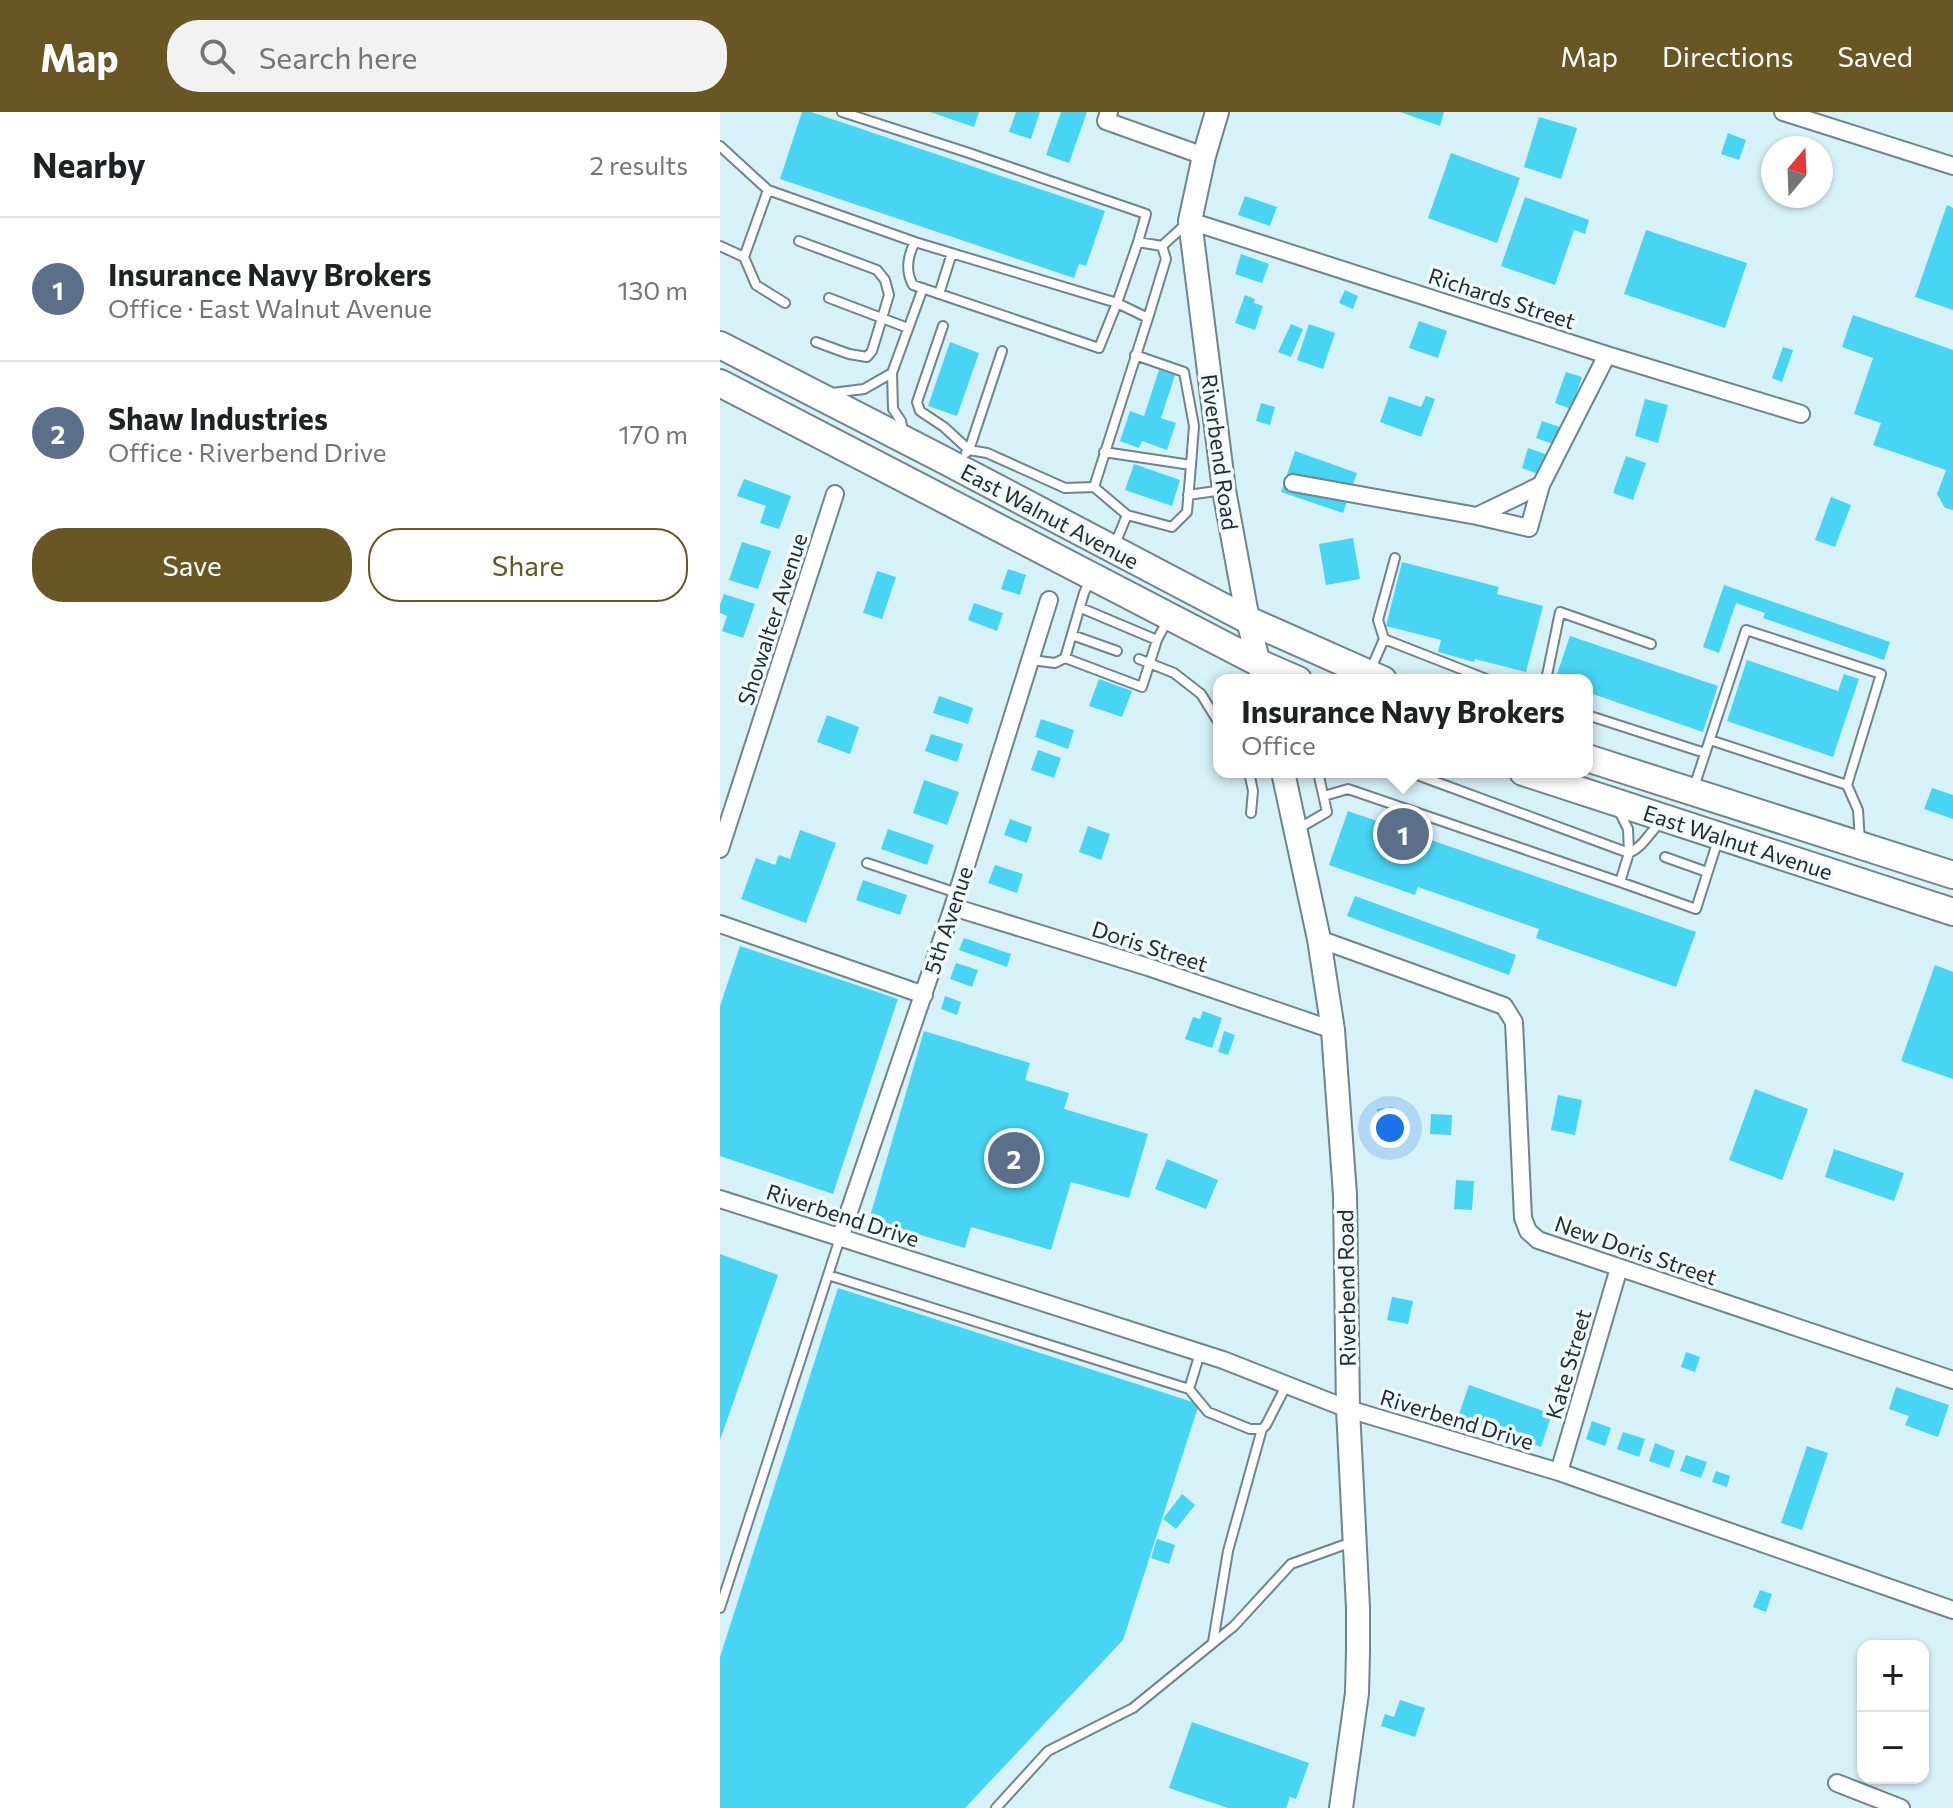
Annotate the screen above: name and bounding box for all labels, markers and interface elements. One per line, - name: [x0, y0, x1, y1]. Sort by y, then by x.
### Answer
- search box: [167, 20, 727, 92]
- text: Map: [40, 33, 119, 80]
- icon: search: [195, 34, 239, 78]
- text: Search here: [259, 38, 417, 75]
- text: Map: [1560, 39, 1618, 73]
- text: Directions: [1662, 39, 1793, 73]
- text: Saved: [1837, 39, 1913, 73]
- north arrow: [1761, 136, 1833, 208]
- text: Nearby: [32, 143, 146, 185]
- text: 2 results: [590, 149, 688, 180]
- text: Insurance Navy Brokers: [108, 255, 432, 292]
- street label: Richards Street: [1425, 262, 1579, 334]
- text: 1: [52, 274, 64, 305]
- text: 130 m: [617, 274, 688, 305]
- text: Office · East Walnut Avenue: [108, 292, 432, 323]
- street label: Riverbend Road: [1196, 372, 1244, 532]
- text: Shaw Industries: [108, 399, 328, 436]
- text: 2: [51, 418, 65, 449]
- text: 170 m: [619, 418, 688, 449]
- text: Office · Riverbend Drive: [108, 436, 386, 467]
- street label: East Walnut Avenue: [956, 458, 1144, 574]
- button: Save: [32, 528, 352, 602]
- button: Share: [368, 528, 688, 602]
- street label: Showalter Avenue: [731, 529, 813, 709]
- popup: [1213, 674, 1593, 778]
- text: Insurance Navy Brokers: [1241, 692, 1565, 729]
- text: Office: [1241, 729, 1316, 760]
- street label: East Walnut Avenue: [1640, 799, 1836, 885]
- pin: 1: [1377, 804, 1429, 864]
- street label: 5th Avenue: [918, 863, 978, 977]
- street label: Doris Street: [1089, 915, 1211, 977]
- your location: [1370, 1108, 1410, 1148]
- pin: 2: [988, 1128, 1040, 1188]
- street label: Riverbend Drive: [763, 1178, 923, 1252]
- street label: Riverbend Road: [1331, 1209, 1361, 1367]
- street label: New Doris Street: [1551, 1210, 1721, 1290]
- street label: Kate Street: [1539, 1306, 1597, 1422]
- street label: Riverbend Drive: [1377, 1383, 1537, 1455]
- map controls: [1857, 1640, 1929, 1784]
- button: +: [1857, 1640, 1929, 1712]
- button: −: [1857, 1712, 1929, 1784]

